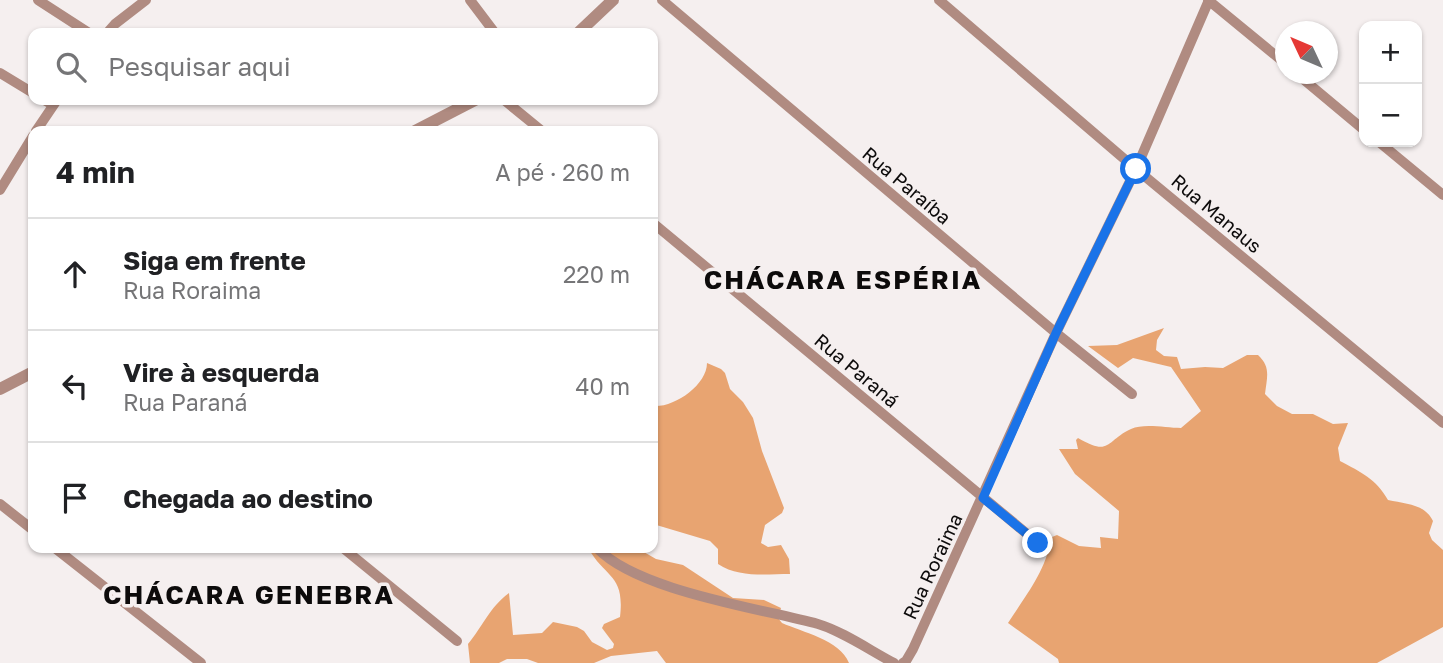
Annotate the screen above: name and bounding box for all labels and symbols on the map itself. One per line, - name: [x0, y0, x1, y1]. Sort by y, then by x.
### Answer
- north arrow: [1275, 21, 1338, 84]
- street label: Rua Paraíba: [858, 141, 956, 229]
- route start: [1120, 153, 1151, 184]
- street label: Rua Manaus: [1167, 169, 1267, 257]
- district label: CHÁCARA ESPÉRIA: [704, 264, 982, 295]
- street label: Rua Paraná: [810, 328, 904, 412]
- street label: Rua Roraima: [897, 509, 967, 623]
- route end: [1022, 527, 1053, 558]
- district label: CHÁCARA GENEBRA: [103, 579, 395, 610]

